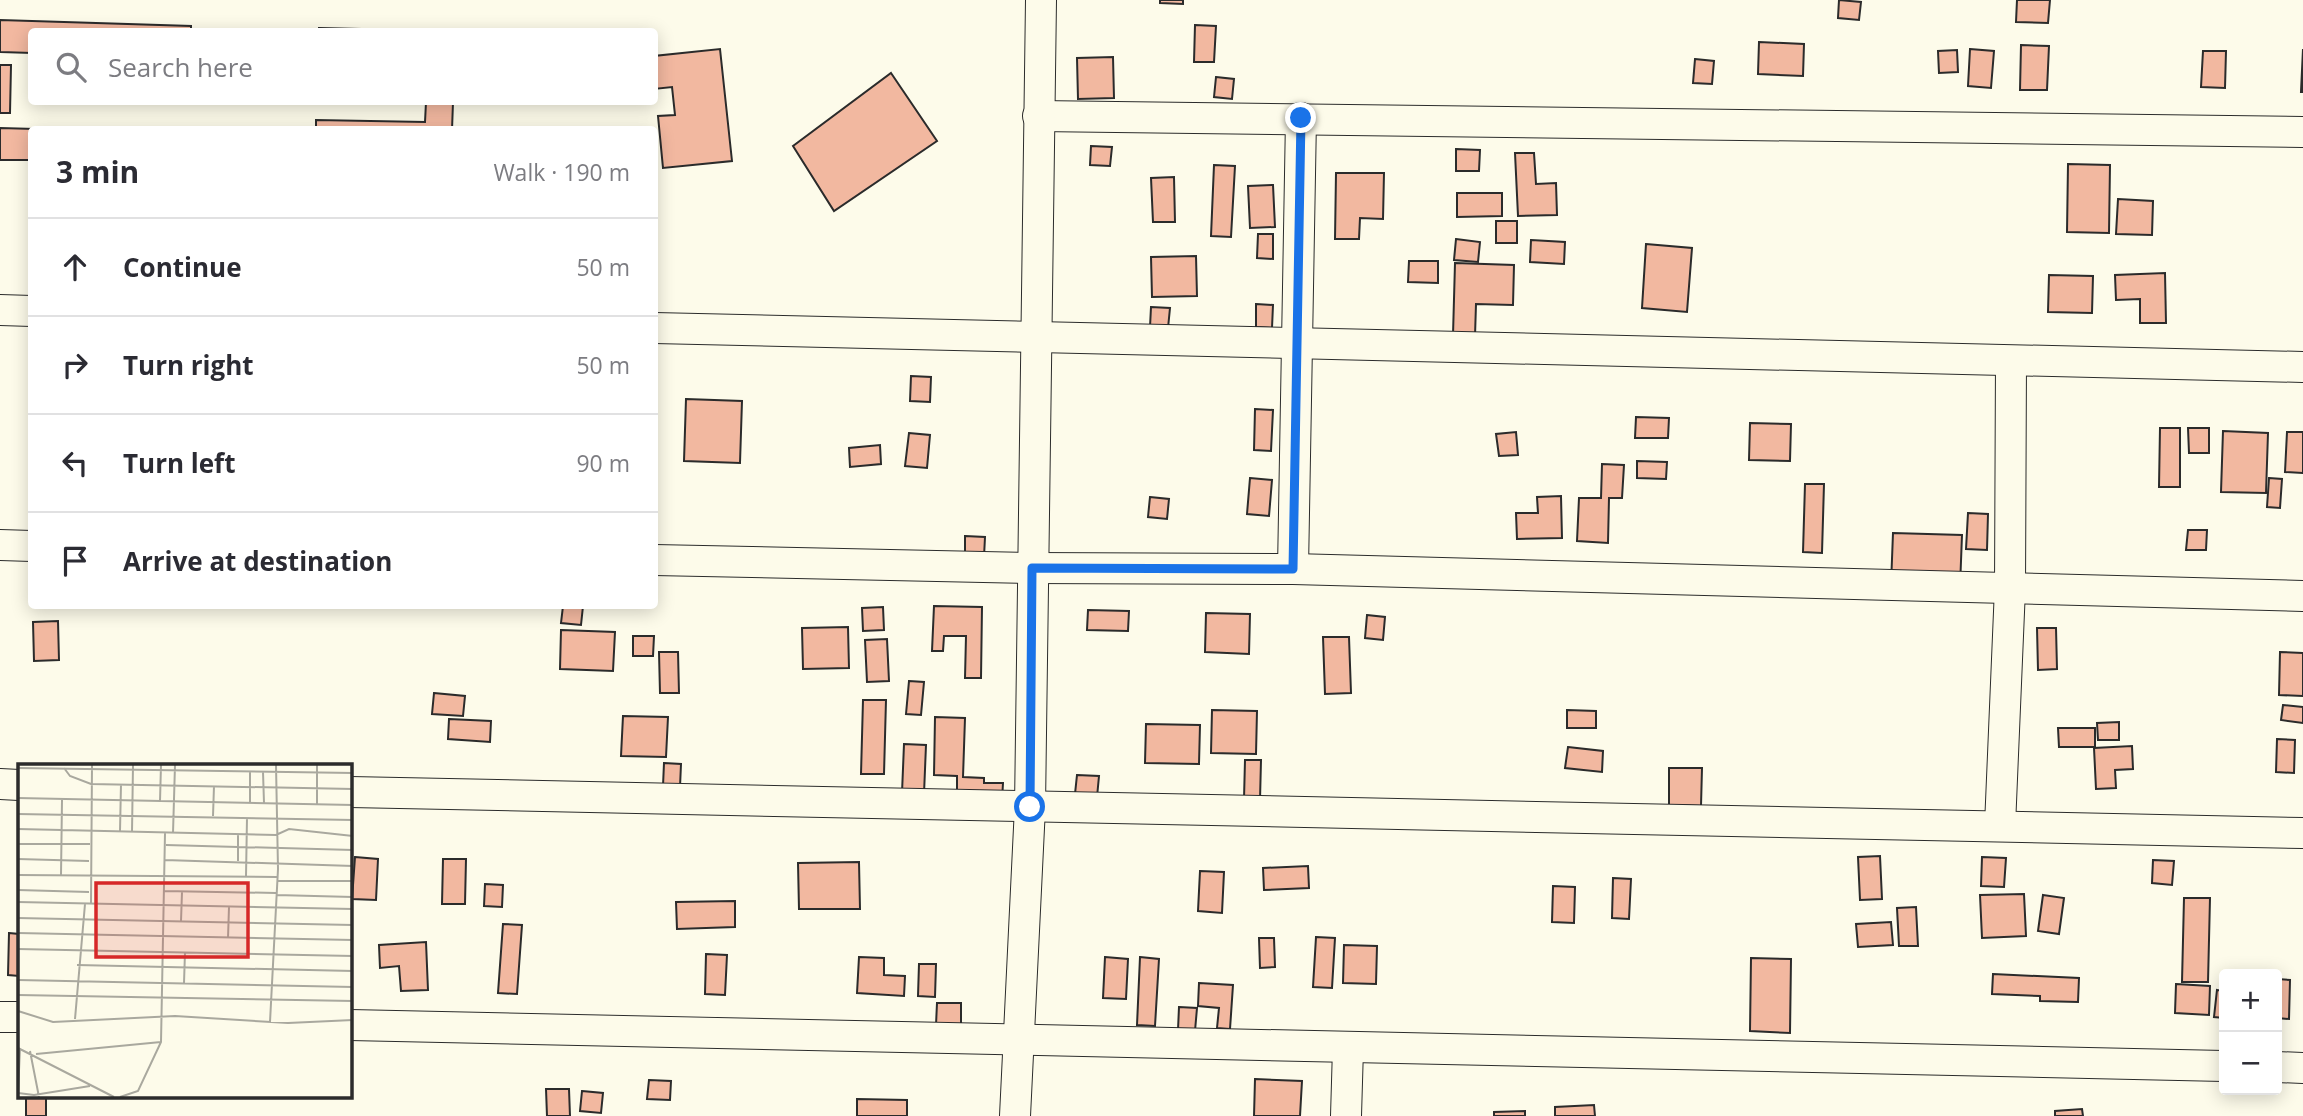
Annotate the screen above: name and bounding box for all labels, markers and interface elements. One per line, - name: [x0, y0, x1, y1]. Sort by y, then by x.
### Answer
- search box: [28, 28, 658, 105]
- icon: search: [52, 48, 90, 86]
- text: Search here: [108, 49, 253, 85]
- route end: [1285, 102, 1316, 133]
- text: 3 min: [56, 151, 139, 192]
- text: Walk · 190 m: [493, 156, 630, 188]
- icon: ahead: [56, 248, 94, 286]
- text: Continue: [123, 249, 242, 285]
- text: 50 m: [576, 251, 630, 283]
- icon: right: [56, 346, 94, 384]
- text: Turn right: [123, 347, 254, 383]
- text: 50 m: [576, 349, 630, 381]
- icon: left: [56, 444, 94, 482]
- text: Turn left: [123, 445, 235, 481]
- text: 90 m: [576, 447, 630, 479]
- icon: arrive: [56, 542, 94, 580]
- text: Arrive at destination: [123, 543, 392, 579]
- inset map: [18, 764, 352, 1098]
- route start: [1014, 791, 1045, 822]
- map controls: [2219, 969, 2282, 1095]
- button: +: [2219, 969, 2282, 1032]
- button: −: [2219, 1032, 2282, 1095]

